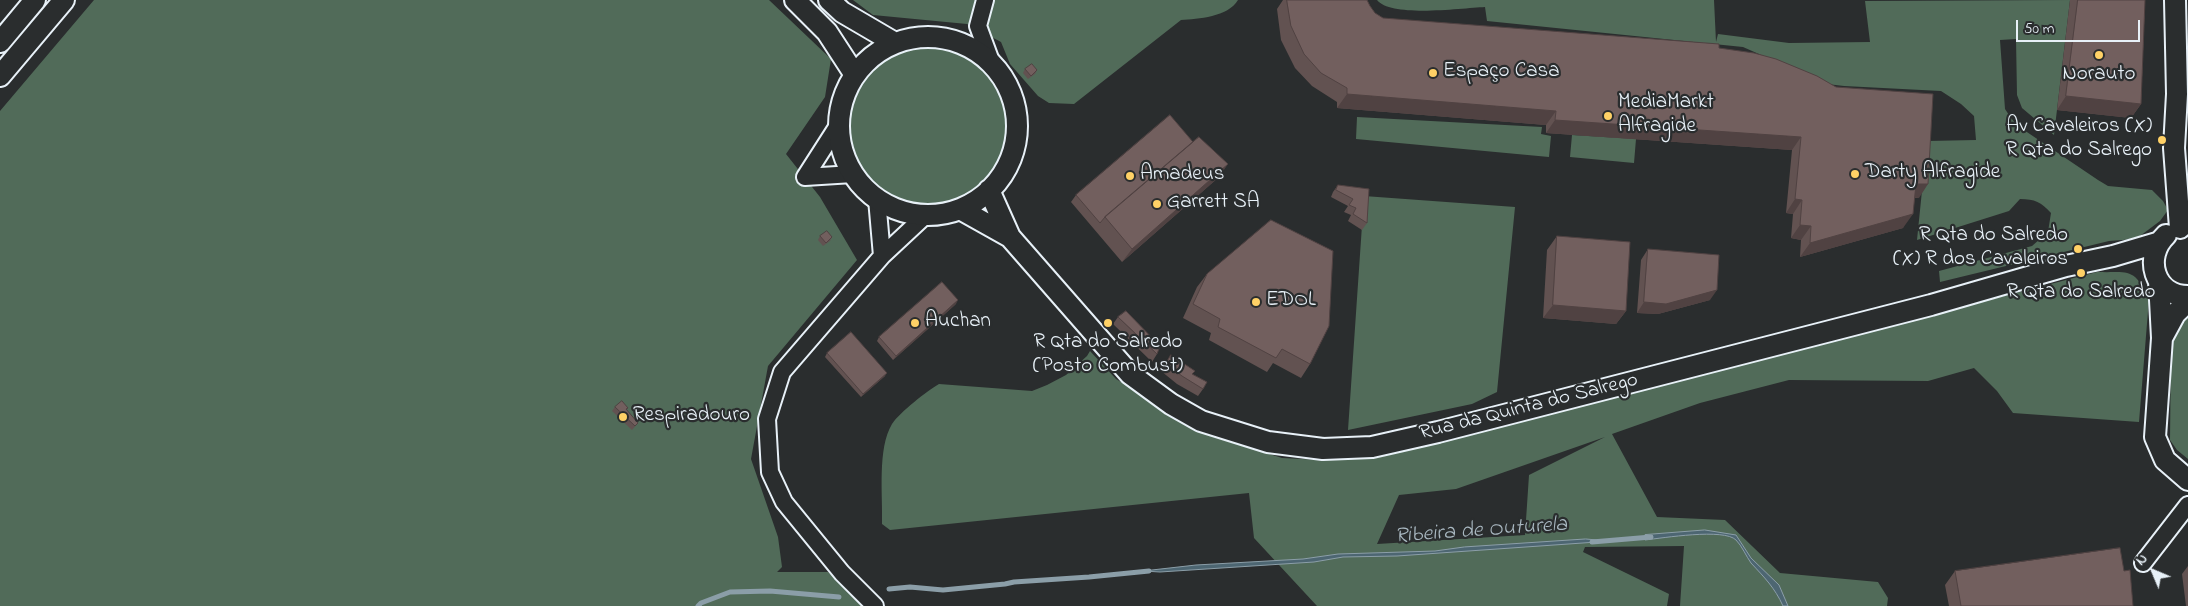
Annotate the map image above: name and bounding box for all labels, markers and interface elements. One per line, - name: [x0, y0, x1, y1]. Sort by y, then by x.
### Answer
- scale bar: [2018, 10, 2142, 42]
- text: 50 m: [2024, 18, 2054, 40]
- marker: Norauto: [2093, 49, 2105, 61]
- place label: Espaço Casa: [1443, 60, 1560, 86]
- place label: Norauto: [2063, 63, 2135, 89]
- marker: Espaço Casa: [1427, 67, 1439, 79]
- place label: MediaMarkt Alfragide: [1618, 91, 1714, 141]
- marker: MediaMarkt Alfragide: [1602, 110, 1614, 122]
- place label: Av Cavaleiros (X) R Qta do Salrego: [2005, 115, 2152, 165]
- marker: Av Cavaleiros (X) R Qta do Salrego: [2156, 134, 2168, 146]
- place label: Darty Alfragide: [1865, 161, 2000, 187]
- place label: Amadeus: [1140, 163, 1224, 189]
- marker: Darty Alfragide: [1849, 168, 1861, 180]
- marker: Amadeus: [1124, 170, 1136, 182]
- place label: Garrett SA: [1167, 191, 1260, 217]
- marker: Garrett SA: [1151, 198, 1163, 210]
- place label: R Qta do Salredo (X) R dos Cavaleiros: [1893, 224, 2068, 274]
- marker: R Qta do Salredo (X) R dos Cavaleiros: [2072, 243, 2084, 255]
- marker: R Qta do Salredo: [2075, 267, 2087, 279]
- place label: R Qta do Salredo: [2007, 281, 2155, 307]
- place label: EDOL: [1266, 289, 1316, 315]
- marker: EDOL: [1250, 296, 1262, 308]
- place label: Auchan: [925, 310, 991, 336]
- marker: Auchan: [909, 317, 921, 329]
- marker: R Qta do Salredo (Posto Combust): [1102, 317, 1114, 329]
- place label: R Qta do Salredo (Posto Combust): [1033, 331, 1183, 381]
- street label: Rua da Quinta do Salrego: [1417, 369, 1641, 447]
- place label: Respiradouro: [633, 404, 750, 430]
- marker: Respiradouro: [617, 411, 629, 423]
- water label: Ribeira de Outurela: [1394, 513, 1568, 551]
- north arrow: [2128, 546, 2178, 596]
- text: N: [2131, 549, 2153, 571]

